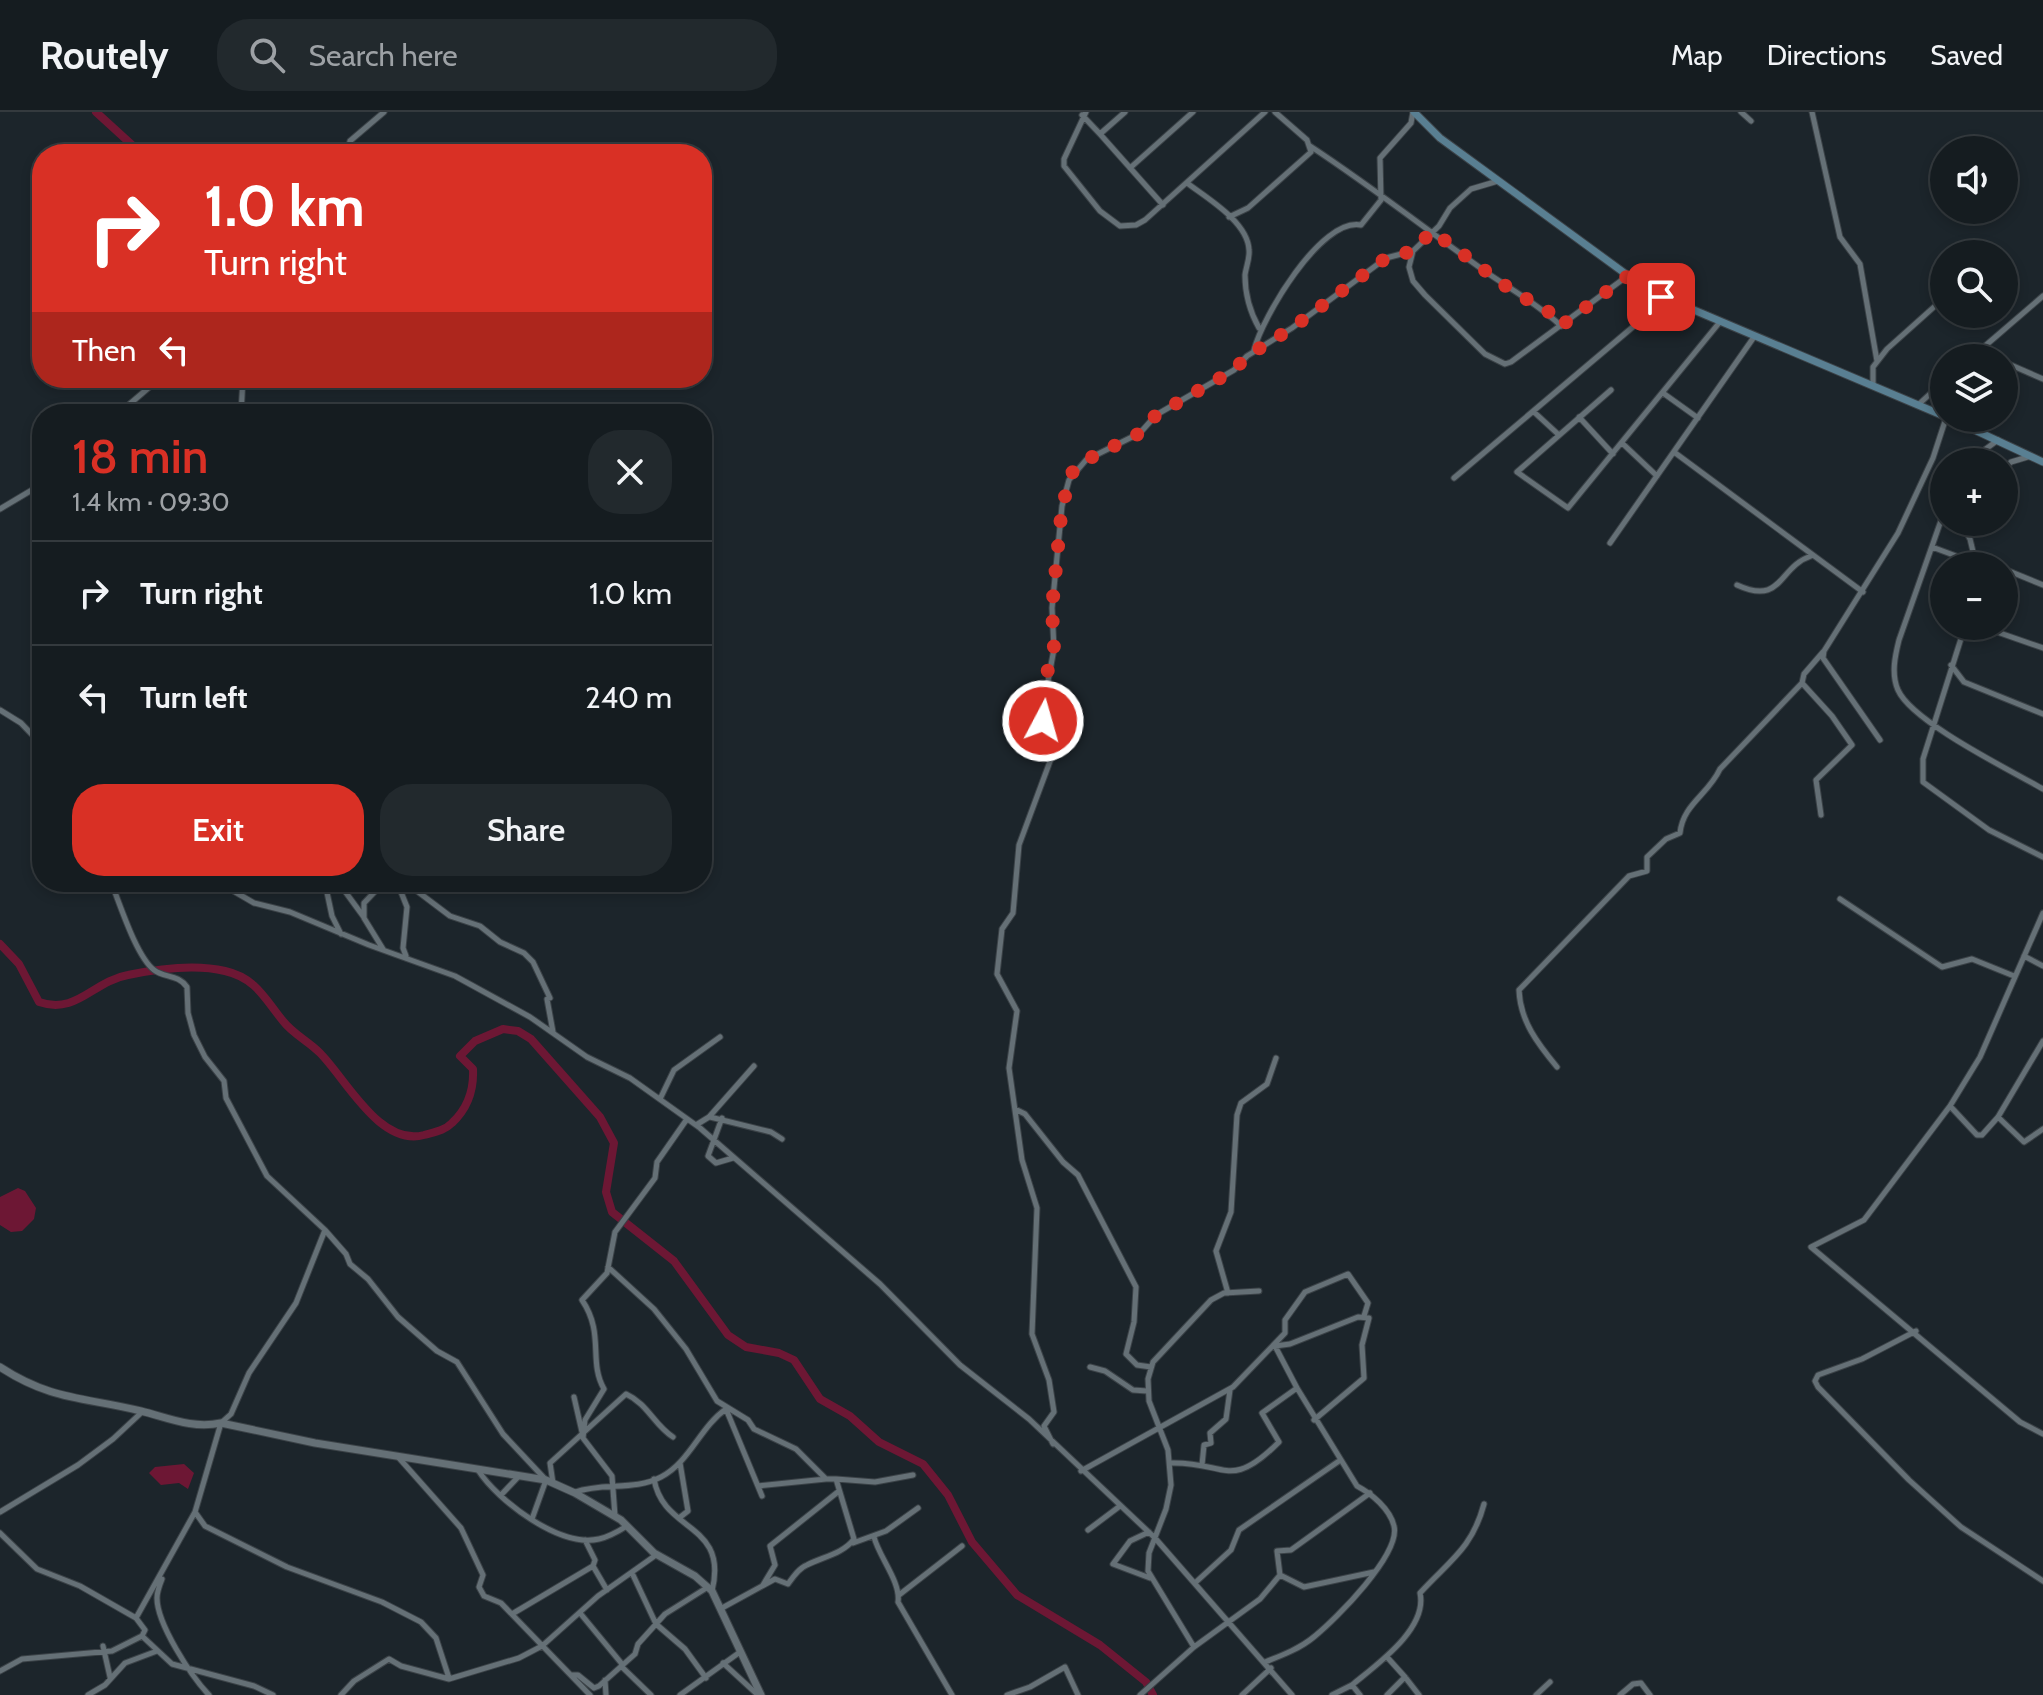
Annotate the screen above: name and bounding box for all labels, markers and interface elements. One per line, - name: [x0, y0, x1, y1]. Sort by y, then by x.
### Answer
- search box: [217, 19, 777, 91]
- text: Routely: [40, 32, 169, 79]
- icon: search: [245, 33, 289, 77]
- text: Search here: [309, 37, 458, 74]
- text: Map: [1671, 38, 1723, 72]
- text: Directions: [1767, 38, 1886, 72]
- text: Saved: [1930, 38, 2003, 72]
- map controls: [1930, 136, 2018, 640]
- button: sound: [1930, 136, 2018, 224]
- text: 1.0 km: [204, 172, 365, 240]
- icon: right: [72, 176, 176, 280]
- text: Turn right: [204, 240, 347, 284]
- button: search: [1930, 240, 2018, 328]
- pin: [1627, 263, 1695, 331]
- icon: arrive: [1639, 275, 1683, 319]
- icon: left: [152, 328, 196, 372]
- text: Then: [72, 332, 136, 369]
- button: layers: [1930, 344, 2018, 432]
- text: 18 min: [72, 427, 208, 485]
- button: close: [588, 430, 672, 514]
- button: +: [1930, 448, 2018, 536]
- text: 1.4 km · 09:30: [72, 486, 230, 518]
- button: −: [1930, 552, 2018, 640]
- icon: right: [72, 571, 116, 615]
- text: Turn right: [140, 575, 263, 612]
- text: 1.0 km: [589, 575, 672, 612]
- icon: left: [72, 675, 116, 719]
- text: Turn left: [140, 679, 248, 716]
- text: 240 m: [585, 679, 672, 716]
- position arrow: [1001, 679, 1085, 763]
- button: Exit: [72, 784, 364, 876]
- button: Share: [380, 784, 672, 876]

